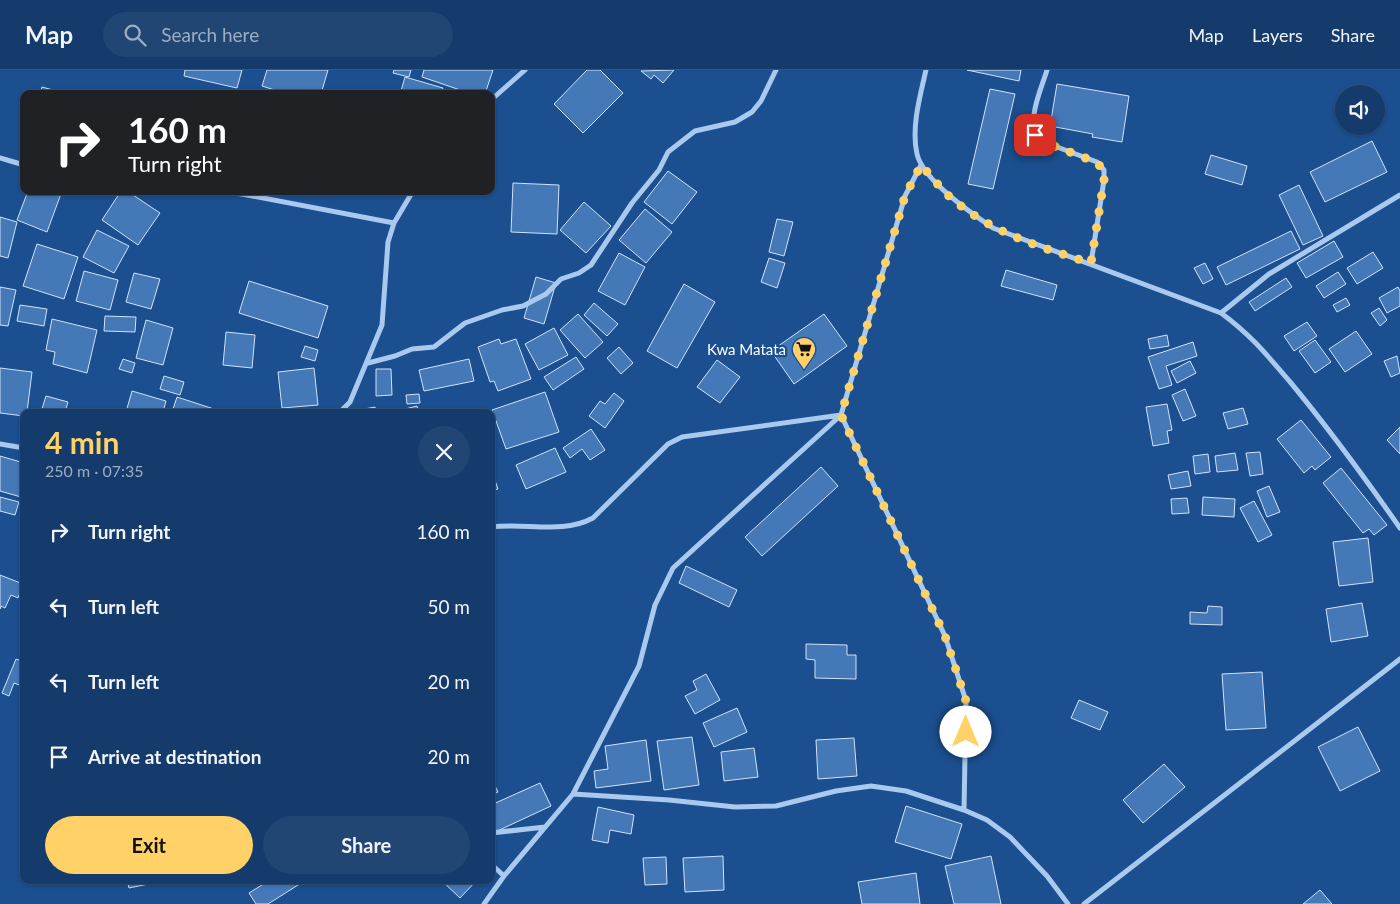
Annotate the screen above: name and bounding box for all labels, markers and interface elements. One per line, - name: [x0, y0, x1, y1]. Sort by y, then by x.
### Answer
- search box: [103, 12, 453, 57]
- text: Map: [25, 20, 73, 49]
- icon: search: [121, 21, 149, 49]
- text: Search here: [161, 23, 259, 46]
- text: Map: [1188, 24, 1224, 46]
- text: Layers: [1252, 24, 1303, 46]
- text: Share: [1331, 24, 1375, 46]
- map controls: [1335, 85, 1385, 135]
- button: sound: [1335, 85, 1385, 135]
- text: 160 m: [128, 108, 227, 150]
- icon: right: [45, 110, 110, 175]
- pin: [1014, 114, 1056, 156]
- icon: arrive: [1021, 121, 1049, 149]
- text: Turn right: [128, 150, 222, 177]
- supermarket icon: Kwa Matata: [791, 336, 817, 370]
- place label: Kwa Matata: [707, 340, 786, 358]
- text: 4 min: [45, 424, 119, 460]
- button: close: [418, 426, 470, 478]
- text: 250 m · 07:35: [45, 461, 144, 480]
- icon: right: [45, 518, 73, 546]
- text: Turn right: [88, 520, 170, 543]
- text: 160 m: [416, 520, 470, 543]
- icon: left: [45, 593, 73, 621]
- text: Turn left: [88, 595, 159, 618]
- text: 50 m: [427, 595, 470, 618]
- icon: left: [45, 668, 73, 696]
- text: Turn left: [88, 670, 159, 693]
- text: 20 m: [427, 670, 470, 693]
- position arrow: [939, 705, 991, 757]
- icon: arrive: [45, 743, 73, 771]
- text: Arrive at destination: [88, 745, 261, 768]
- text: 20 m: [427, 745, 470, 768]
- button: Exit: [45, 816, 253, 874]
- button: Share: [263, 816, 470, 874]

